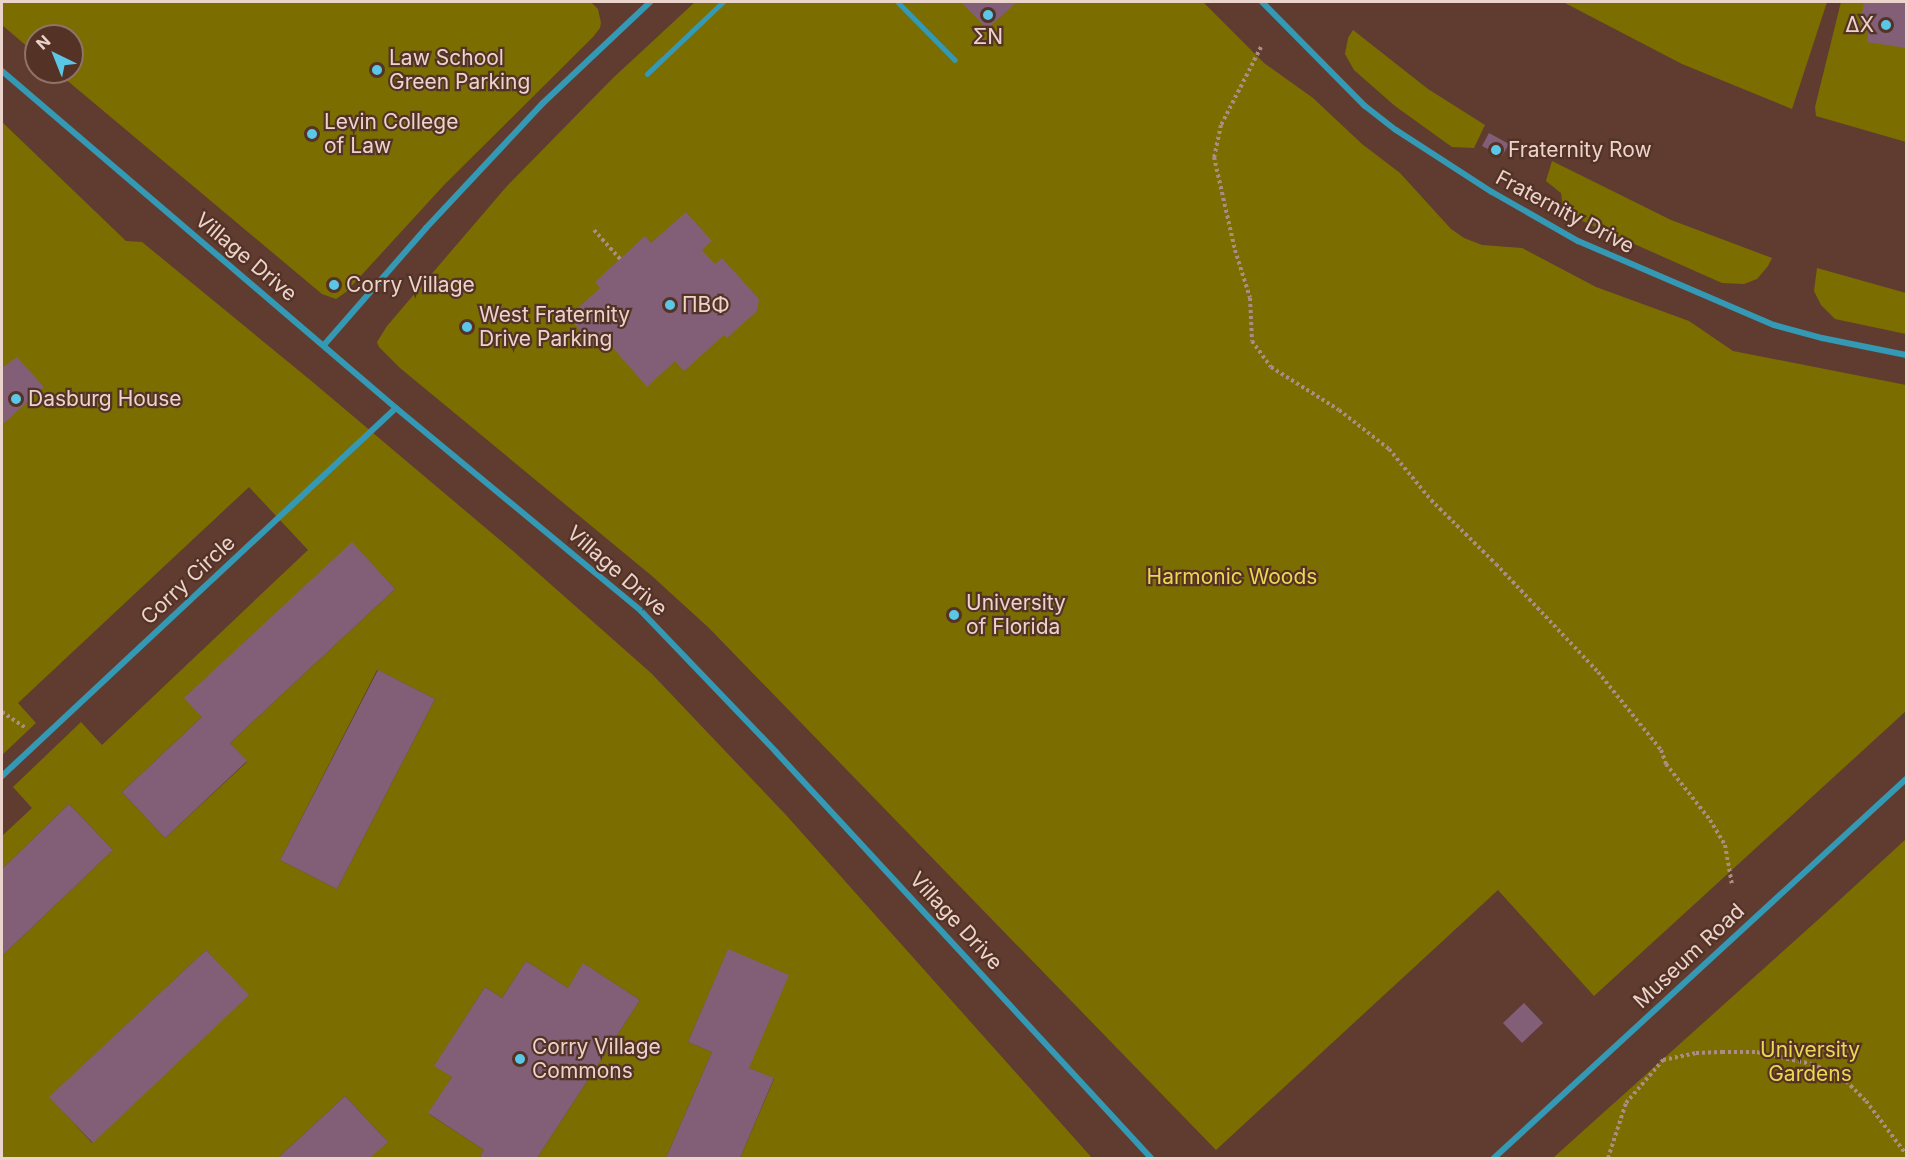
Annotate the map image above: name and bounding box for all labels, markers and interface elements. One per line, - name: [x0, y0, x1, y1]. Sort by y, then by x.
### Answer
- marker: ΣΝ: [981, 8, 995, 22]
- place label: ΔΧ: [1845, 12, 1874, 38]
- marker: ΔΧ: [1879, 18, 1893, 32]
- north arrow: [24, 24, 84, 84]
- place label: ΣΝ: [973, 24, 1003, 50]
- text: N: [32, 31, 54, 54]
- place label: Law School Green Parking: [389, 45, 530, 95]
- marker: Law School Green Parking: [370, 63, 384, 77]
- place label: Levin College of Law: [324, 109, 458, 159]
- marker: Levin College of Law: [305, 127, 319, 141]
- place label: Fraternity Row: [1508, 137, 1652, 163]
- marker: Fraternity Row: [1489, 143, 1503, 157]
- street label: Fraternity Drive: [1491, 165, 1639, 259]
- street label: Village Drive: [190, 207, 302, 307]
- place label: Corry Village: [346, 272, 475, 298]
- marker: Corry Village: [327, 278, 341, 292]
- place label: ΠΒΦ: [682, 292, 730, 318]
- marker: ΠΒΦ: [663, 298, 677, 312]
- place label: West Fraternity Drive Parking: [479, 302, 630, 352]
- marker: West Fraternity Drive Parking: [460, 320, 474, 334]
- place label: Dasburg House: [28, 386, 182, 412]
- marker: Dasburg House: [9, 392, 23, 406]
- street label: Village Drive: [562, 521, 672, 621]
- street label: Corry Circle: [136, 530, 240, 630]
- park label: Harmonic Woods: [1147, 564, 1317, 590]
- place label: University of Florida: [966, 590, 1066, 640]
- marker: University of Florida: [947, 608, 961, 622]
- street label: Village Drive: [904, 867, 1008, 975]
- street label: Museum Road: [1628, 898, 1750, 1014]
- place label: Corry Village Commons: [532, 1034, 661, 1084]
- park label: University Gardens: [1760, 1037, 1860, 1087]
- marker: Corry Village Commons: [513, 1052, 527, 1066]

